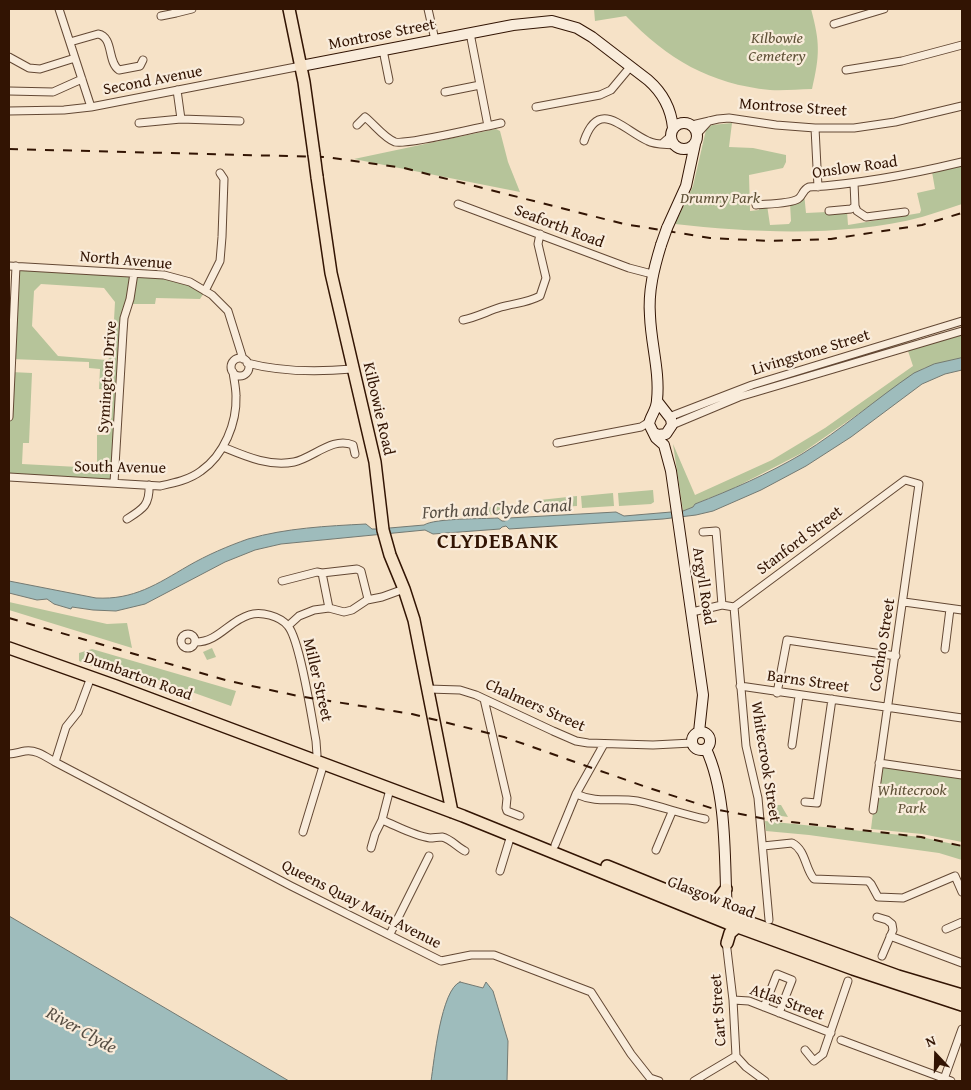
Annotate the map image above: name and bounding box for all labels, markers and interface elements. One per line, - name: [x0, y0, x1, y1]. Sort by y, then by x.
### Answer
- street label: Montrose Street: [327, 15, 437, 55]
- park label: Kilbowie Cemetery: [748, 29, 806, 67]
- street label: Second Avenue: [102, 62, 204, 100]
- street label: Montrose Street: [738, 95, 848, 121]
- street label: Onslow Road: [811, 153, 899, 183]
- park label: Drumry Park: [680, 189, 760, 209]
- street label: Seaforth Road: [511, 201, 607, 253]
- street label: North Avenue: [79, 247, 173, 275]
- street label: Symington Drive: [94, 320, 122, 434]
- street label: Livingstone Street: [750, 326, 872, 380]
- street label: Kilbowie Road: [358, 361, 398, 457]
- street label: South Avenue: [74, 458, 166, 478]
- water label: Forth and Clyde Canal: [422, 495, 572, 525]
- street label: Stanford Street: [753, 503, 847, 579]
- district label: CLYDEBANK: [436, 530, 560, 556]
- street label: Argyll Road: [687, 546, 719, 626]
- street label: Cochno Street: [866, 597, 900, 693]
- street label: Miller Street: [298, 637, 336, 723]
- street label: Dumbarton Road: [81, 649, 195, 705]
- street label: Barns Street: [766, 667, 850, 697]
- street label: Chalmers Street: [482, 675, 588, 737]
- street label: Whitecrook Street: [746, 700, 784, 824]
- park label: Whitecrook Park: [877, 781, 947, 819]
- street label: Queens Quay Main Avenue: [278, 856, 444, 954]
- street label: Glasgow Road: [665, 873, 757, 923]
- street label: Cart Street: [707, 973, 731, 1047]
- street label: Atlas Street: [747, 981, 827, 1025]
- water label: River Clyde: [42, 1003, 120, 1059]
- north arrow: [911, 1030, 961, 1080]
- text: N: [923, 1030, 939, 1052]

